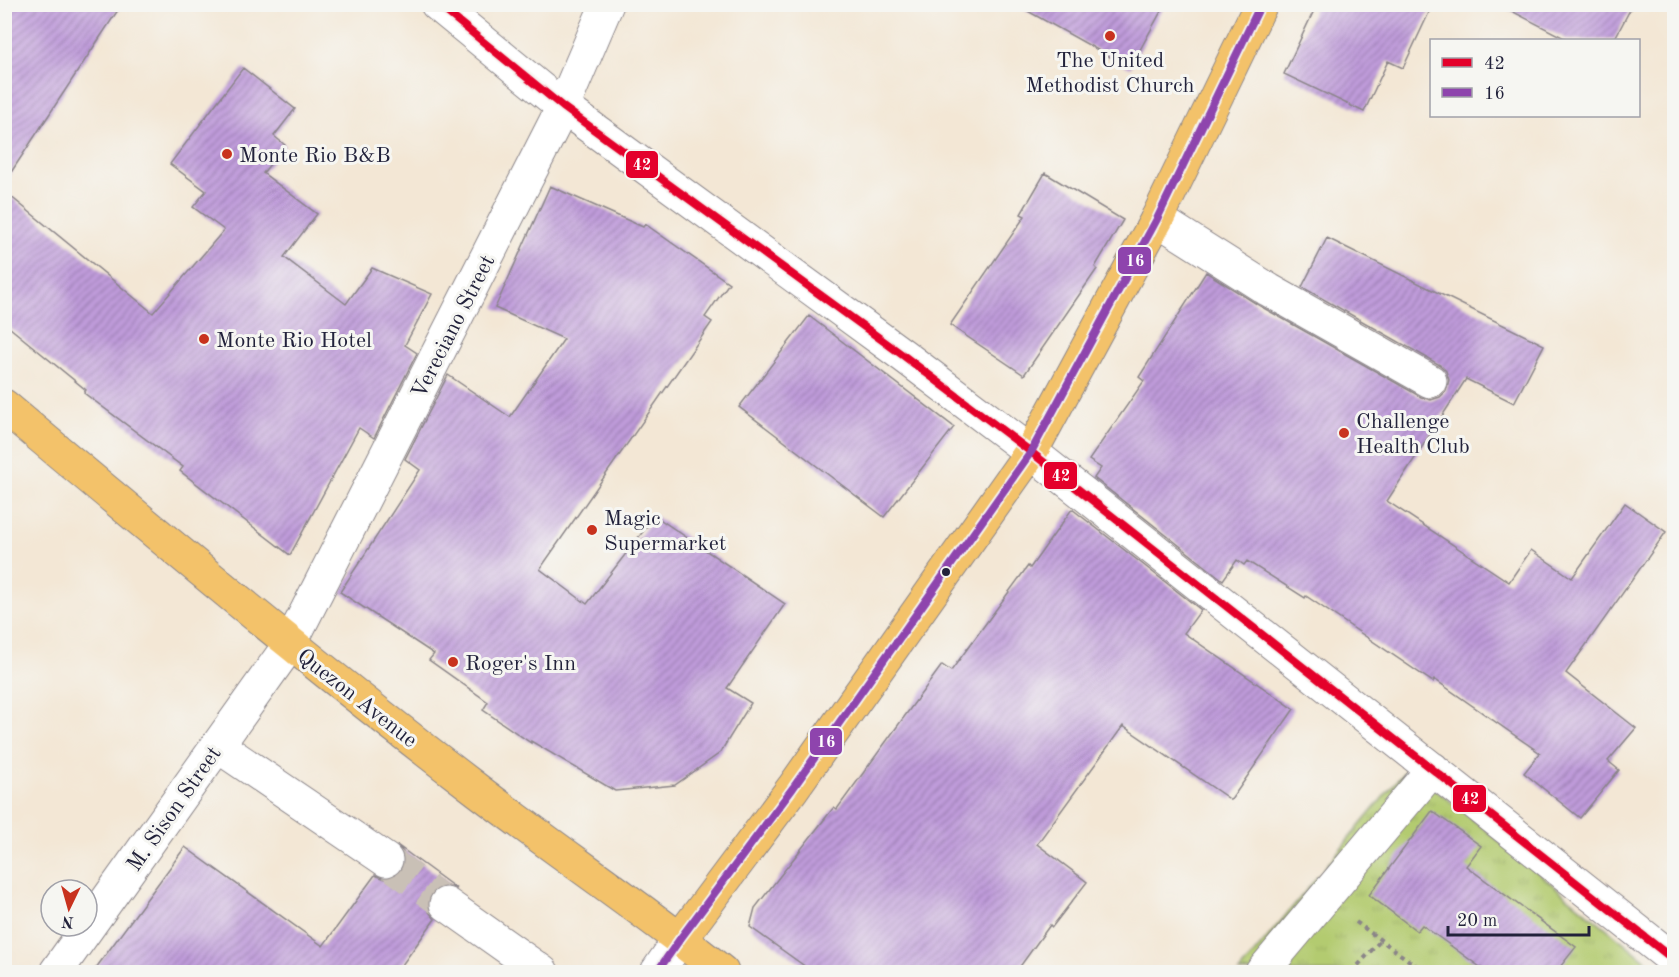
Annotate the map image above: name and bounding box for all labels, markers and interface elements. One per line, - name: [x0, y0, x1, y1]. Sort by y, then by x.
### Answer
- marker: The United Methodist Church: [1103, 29, 1117, 43]
- legend: [1430, 39, 1640, 117]
- place label: The United Methodist Church: [1025, 50, 1195, 97]
- text: 42: [1484, 55, 1505, 73]
- text: 16: [1484, 85, 1505, 103]
- place label: Monte Rio B&B: [239, 145, 391, 167]
- marker: Monte Rio B&B: [220, 147, 234, 161]
- line badge: 42: [625, 150, 659, 179]
- text: 42: [633, 158, 651, 174]
- line badge: 16: [1117, 246, 1152, 275]
- street label: Vereciano Street: [408, 252, 499, 402]
- text: 16: [1126, 254, 1144, 270]
- place label: Monte Rio Hotel: [216, 330, 372, 352]
- marker: Monte Rio Hotel: [197, 332, 211, 346]
- place label: Challenge Health Club: [1356, 411, 1470, 458]
- marker: Challenge Health Club: [1337, 426, 1351, 440]
- line badge: 42: [1043, 461, 1078, 490]
- text: 42: [1052, 469, 1070, 485]
- place label: Magic Supermarket: [604, 508, 727, 555]
- marker: Magic Supermarket: [585, 523, 599, 537]
- unlabelled marker: [940, 566, 952, 578]
- street label: Quezon Avenue: [293, 645, 421, 752]
- place label: Roger's Inn: [465, 653, 576, 675]
- marker: Roger's Inn: [446, 655, 460, 669]
- line badge: 16: [809, 727, 843, 756]
- text: 16: [817, 735, 835, 751]
- street label: M. Sison Street: [123, 743, 226, 876]
- line badge: 42: [1452, 784, 1487, 813]
- text: 42: [1461, 792, 1479, 808]
- north arrow: [39, 878, 99, 938]
- scale bar: [1448, 899, 1589, 937]
- text: N: [60, 912, 75, 929]
- text: 20 m: [1457, 912, 1497, 930]

